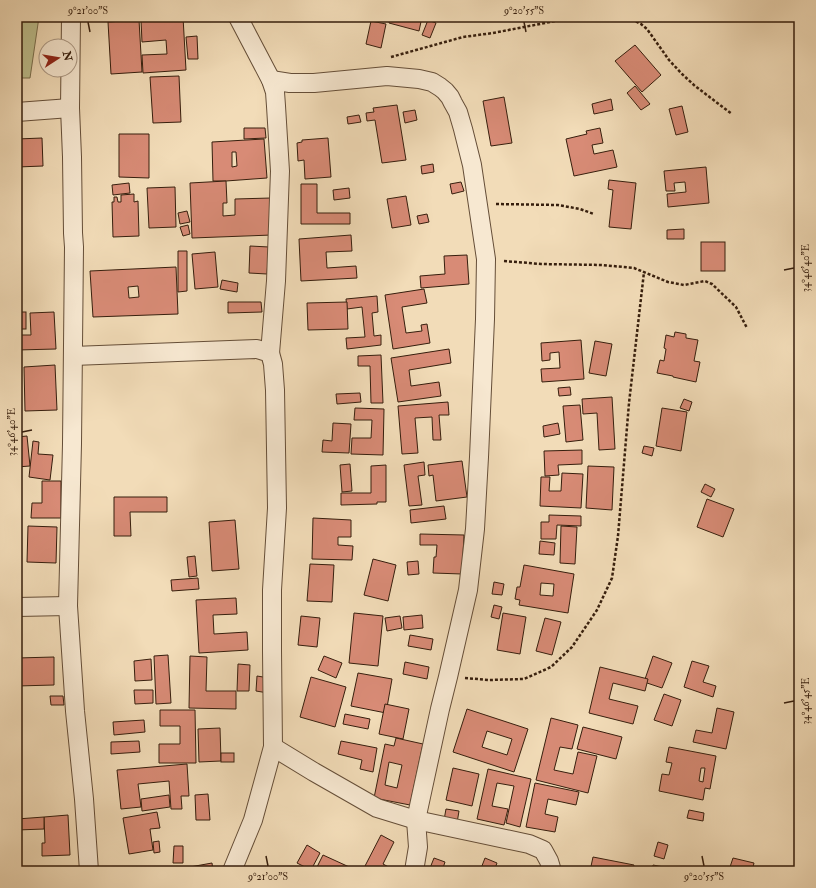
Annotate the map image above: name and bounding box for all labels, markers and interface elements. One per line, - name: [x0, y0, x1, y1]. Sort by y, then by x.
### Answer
- text: 9°21'00"S: [67, 5, 108, 17]
- text: 9°20'55"S: [503, 5, 544, 17]
- north arrow: [38, 38, 78, 78]
- text: N: [60, 49, 75, 63]
- text: 34°46'40"E: [800, 244, 812, 292]
- text: 34°46'40"E: [6, 408, 18, 456]
- text: 34°46'45"E: [800, 677, 812, 725]
- text: 9°21'00"S: [247, 871, 288, 883]
- text: 9°20'55"S: [683, 871, 724, 883]

